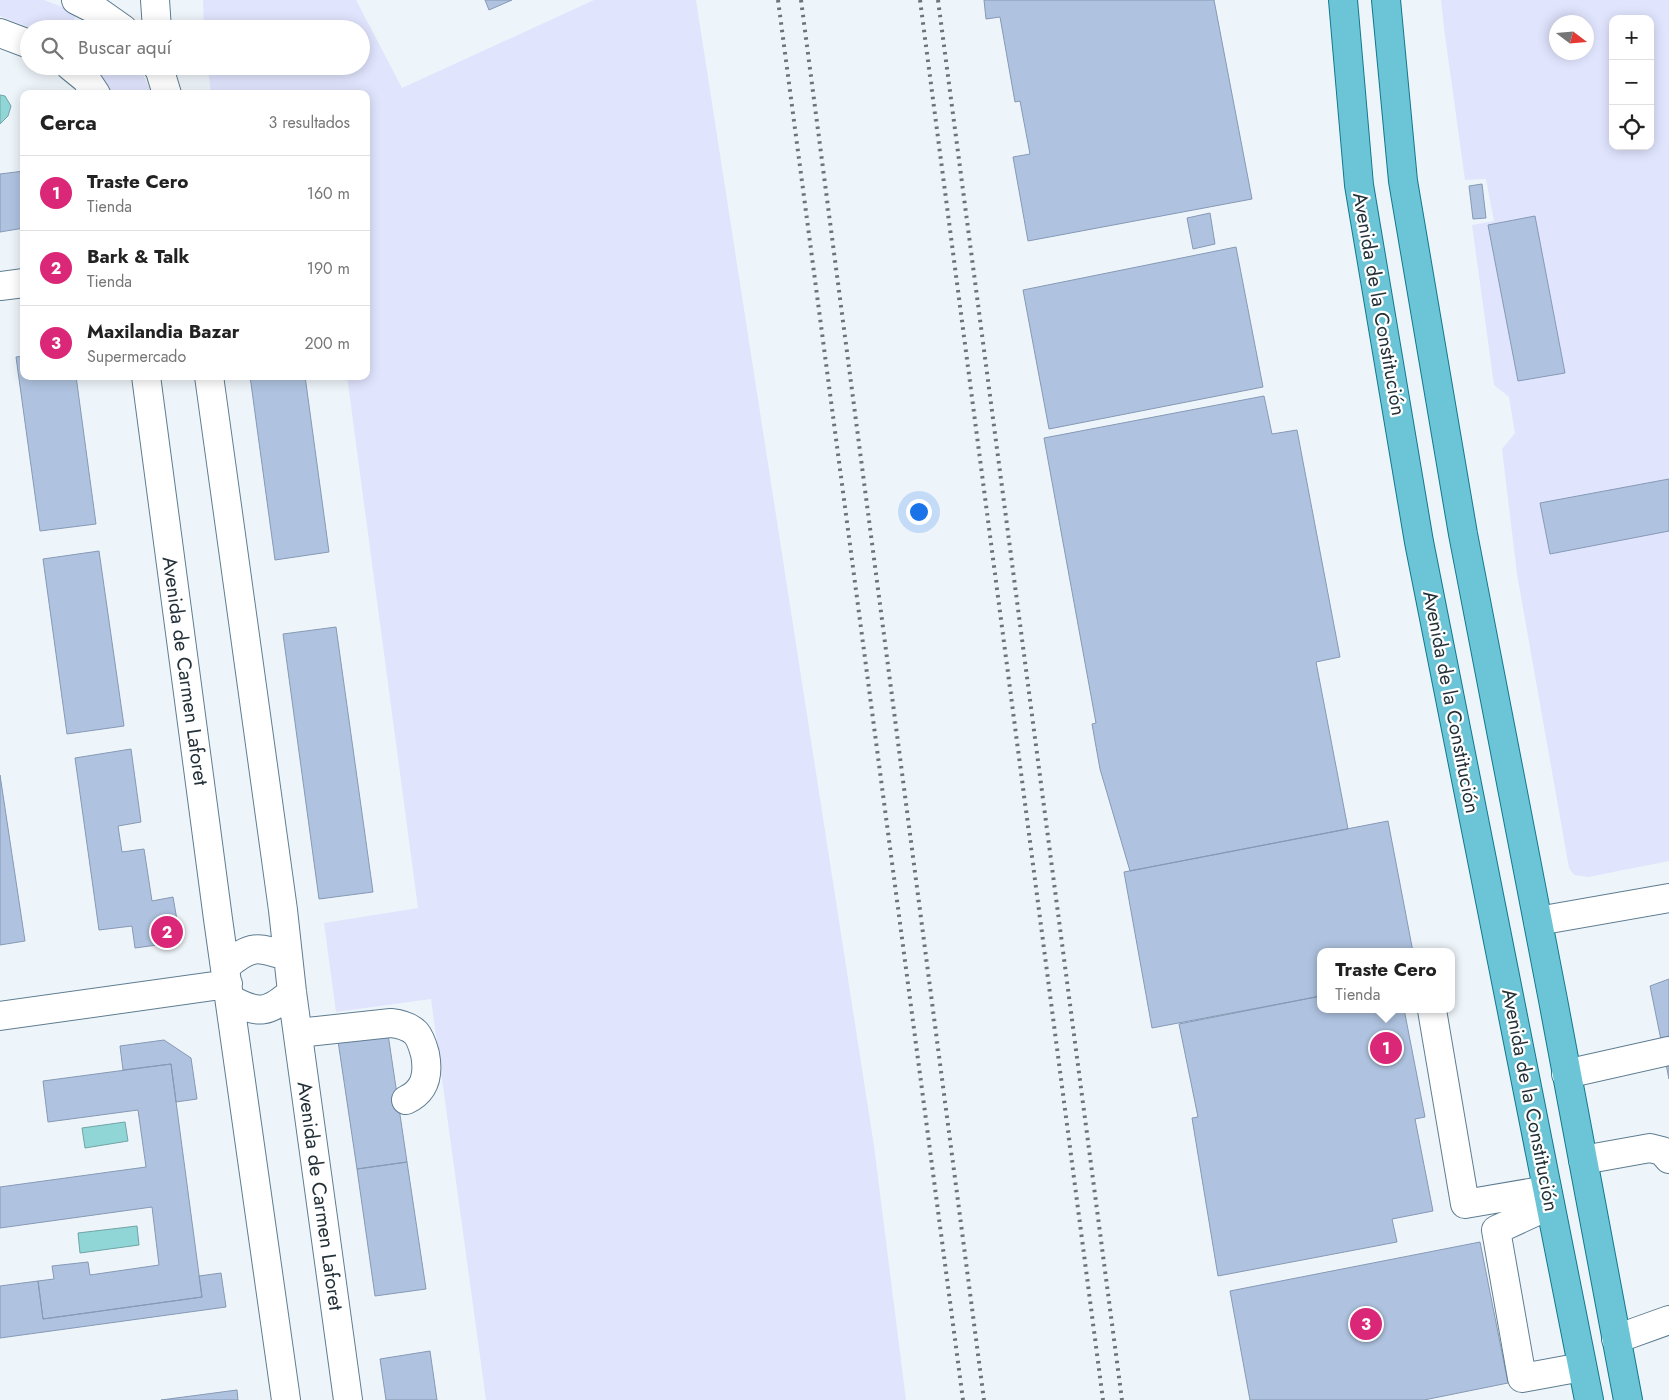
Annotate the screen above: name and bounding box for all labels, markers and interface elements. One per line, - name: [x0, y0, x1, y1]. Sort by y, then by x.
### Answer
- north arrow: [1549, 15, 1594, 60]
- map controls: [1609, 15, 1654, 150]
- button: +: [1609, 15, 1654, 60]
- search box: [20, 20, 370, 75]
- icon: search: [38, 34, 66, 62]
- text: Buscar aquí: [78, 34, 172, 61]
- button: −: [1609, 60, 1654, 105]
- button: locate: [1609, 105, 1654, 150]
- text: Cerca: [40, 108, 97, 138]
- text: 3 resultados: [269, 111, 350, 134]
- text: Traste Cero: [87, 168, 188, 195]
- text: 1: [52, 182, 60, 205]
- text: 160 m: [307, 182, 350, 205]
- street label: Avenida de la Constitución: [1345, 190, 1413, 418]
- text: Tienda: [87, 195, 132, 218]
- text: Bark & Talk: [87, 243, 189, 270]
- text: 2: [51, 257, 61, 280]
- text: 190 m: [307, 257, 350, 280]
- text: Tienda: [87, 270, 132, 293]
- text: Maxilandia Bazar: [87, 318, 240, 345]
- text: 3: [51, 332, 61, 355]
- text: 200 m: [304, 332, 350, 355]
- text: Supermercado: [87, 345, 186, 368]
- your location: [906, 499, 932, 525]
- street label: Avenida de Carmen Laforet: [155, 555, 215, 788]
- street label: Avenida de la Constitución: [1415, 588, 1487, 816]
- pin: 2: [151, 913, 183, 951]
- popup: [1317, 948, 1455, 1013]
- text: Traste Cero: [1335, 956, 1437, 983]
- text: Tienda: [1335, 983, 1380, 1006]
- street label: Avenida de la Constitución: [1494, 986, 1566, 1214]
- pin: 1: [1370, 1029, 1402, 1067]
- street label: Avenida de Carmen Laforet: [290, 1080, 350, 1313]
- pin: 3: [1350, 1305, 1382, 1343]

